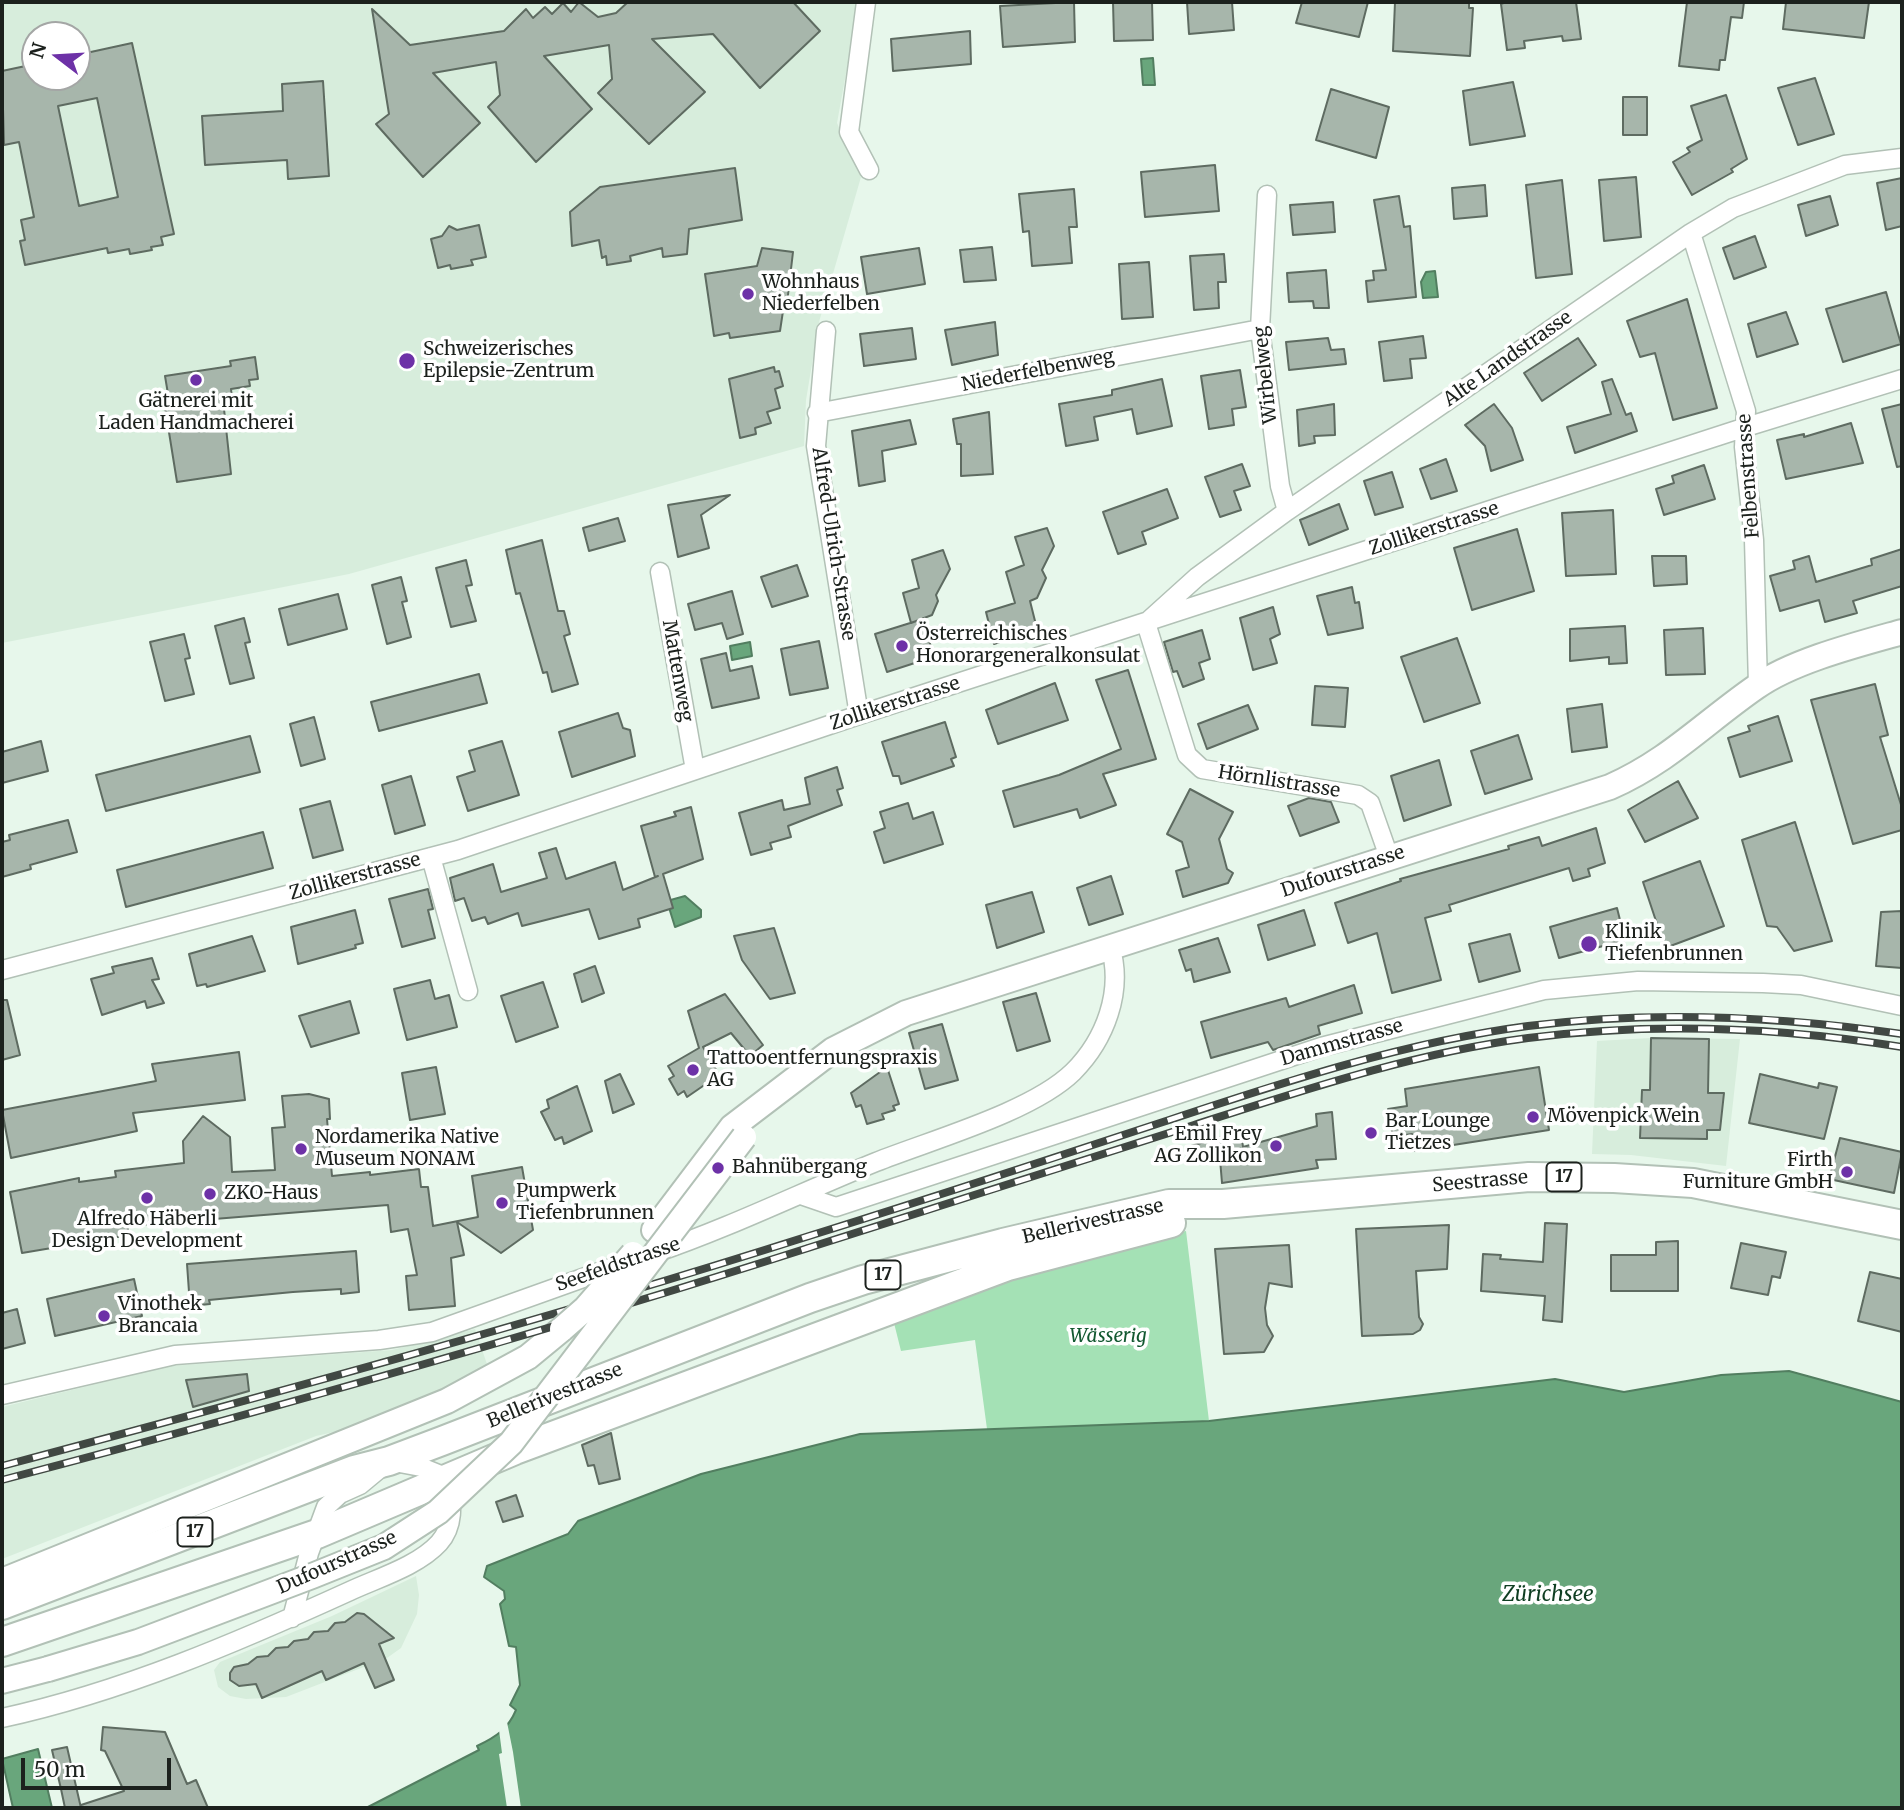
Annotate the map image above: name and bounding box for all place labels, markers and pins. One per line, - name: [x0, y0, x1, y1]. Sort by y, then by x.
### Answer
- place label: Wohnhaus Niederfelben: [762, 272, 880, 316]
- marker: Wohnhaus Niederfelben: [740, 286, 756, 302]
- place label: Schweizerisches Epilepsie-Zentrum: [423, 339, 594, 383]
- marker: Schweizerisches Epilepsie-Zentrum: [397, 351, 417, 371]
- marker: Gätnerei mit Laden Handmacherei: [188, 372, 204, 388]
- place label: Gätnerei mit Laden Handmacherei: [98, 391, 294, 435]
- place label: Österreichisches Honorargeneralkonsulat: [916, 624, 1140, 668]
- marker: Österreichisches Honorargeneralkonsulat: [894, 638, 910, 654]
- place label: Klinik Tiefenbrunnen: [1605, 922, 1743, 966]
- marker: Klinik Tiefenbrunnen: [1579, 934, 1599, 954]
- place label: Tattooentfernungspraxis AG: [707, 1048, 937, 1092]
- marker: Tattooentfernungspraxis AG: [685, 1062, 701, 1078]
- place label: Mövenpick Wein: [1547, 1106, 1700, 1128]
- marker: Mövenpick Wein: [1525, 1109, 1541, 1125]
- place label: Bar Lounge Tietzes: [1385, 1111, 1490, 1155]
- place label: Emil Frey AG Zollikon: [1154, 1124, 1262, 1168]
- marker: Bar Lounge Tietzes: [1363, 1125, 1379, 1141]
- place label: Nordamerika Native Museum NONAM: [315, 1127, 499, 1171]
- marker: Emil Frey AG Zollikon: [1268, 1138, 1284, 1154]
- marker: Nordamerika Native Museum NONAM: [293, 1141, 309, 1157]
- place label: Firth Furniture GmbH: [1683, 1150, 1833, 1194]
- place label: Bahnübergang: [732, 1157, 867, 1179]
- marker: Bahnübergang: [710, 1160, 726, 1176]
- marker: Firth Furniture GmbH: [1839, 1164, 1855, 1180]
- place label: Pumpwerk Tiefenbrunnen: [516, 1181, 654, 1225]
- place label: ZKO-Haus: [224, 1183, 318, 1205]
- marker: ZKO-Haus: [202, 1186, 218, 1202]
- marker: Alfredo Häberli Design Development: [139, 1190, 155, 1206]
- marker: Pumpwerk Tiefenbrunnen: [494, 1195, 510, 1211]
- place label: Alfredo Häberli Design Development: [51, 1209, 243, 1253]
- place label: Vinothek Brancaia: [118, 1294, 202, 1338]
- marker: Vinothek Brancaia: [96, 1308, 112, 1324]

